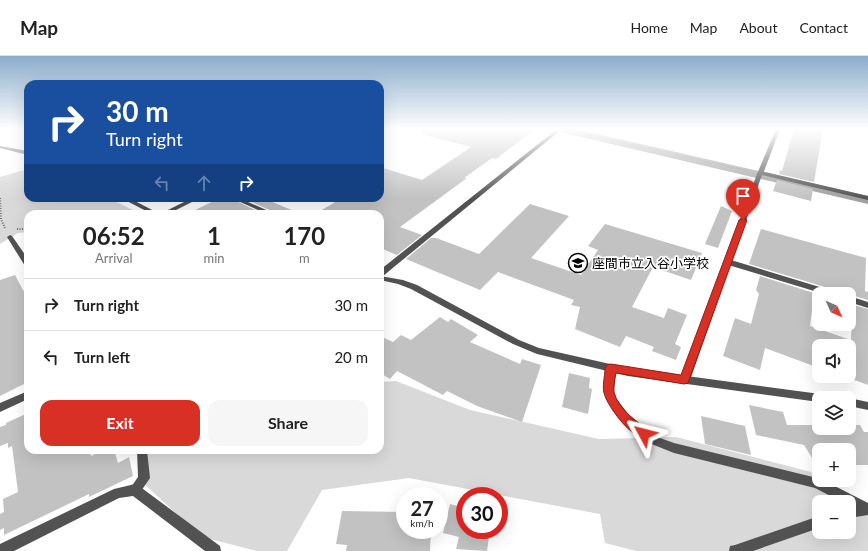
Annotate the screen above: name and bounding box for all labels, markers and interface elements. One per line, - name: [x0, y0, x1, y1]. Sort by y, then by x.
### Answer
- text: Map: [20, 16, 58, 39]
- text: Home: [630, 19, 668, 36]
- text: Map: [690, 19, 717, 36]
- text: About: [739, 19, 777, 36]
- text: Contact: [799, 19, 848, 36]
- text: 30 m: [106, 94, 169, 128]
- icon: right: [40, 96, 92, 148]
- text: Turn right: [106, 128, 183, 150]
- icon: left: [151, 172, 173, 194]
- icon: ahead: [193, 172, 215, 194]
- icon: right: [235, 172, 257, 194]
- pin: [726, 179, 760, 220]
- icon: arrive: [732, 185, 754, 207]
- text: 06:52: [83, 221, 145, 250]
- text: 1: [207, 221, 221, 250]
- text: 170: [283, 221, 325, 250]
- text: Arrival: [95, 250, 132, 266]
- text: min: [204, 250, 225, 266]
- text: m: [299, 250, 310, 266]
- school or university icon: 座間市立入谷小学校: [567, 252, 589, 274]
- place label: 座間市立入谷小学校: [592, 255, 709, 271]
- north arrow: [812, 287, 856, 331]
- map controls: [812, 287, 856, 539]
- icon: right: [40, 294, 62, 316]
- text: Turn right: [74, 296, 139, 314]
- text: 30 m: [334, 296, 368, 314]
- button: sound: [812, 339, 856, 383]
- icon: left: [40, 346, 62, 368]
- text: Turn left: [74, 348, 130, 366]
- text: 20 m: [334, 348, 368, 366]
- button: layers: [812, 391, 856, 435]
- button: Exit: [40, 400, 200, 446]
- button: Share: [208, 400, 368, 446]
- position arrow: [623, 413, 665, 455]
- button: +: [812, 443, 856, 487]
- speed limit sign: 30: [456, 487, 508, 539]
- button: −: [812, 495, 856, 539]
- text: 27: [410, 496, 434, 520]
- text: km/h: [410, 517, 434, 529]

